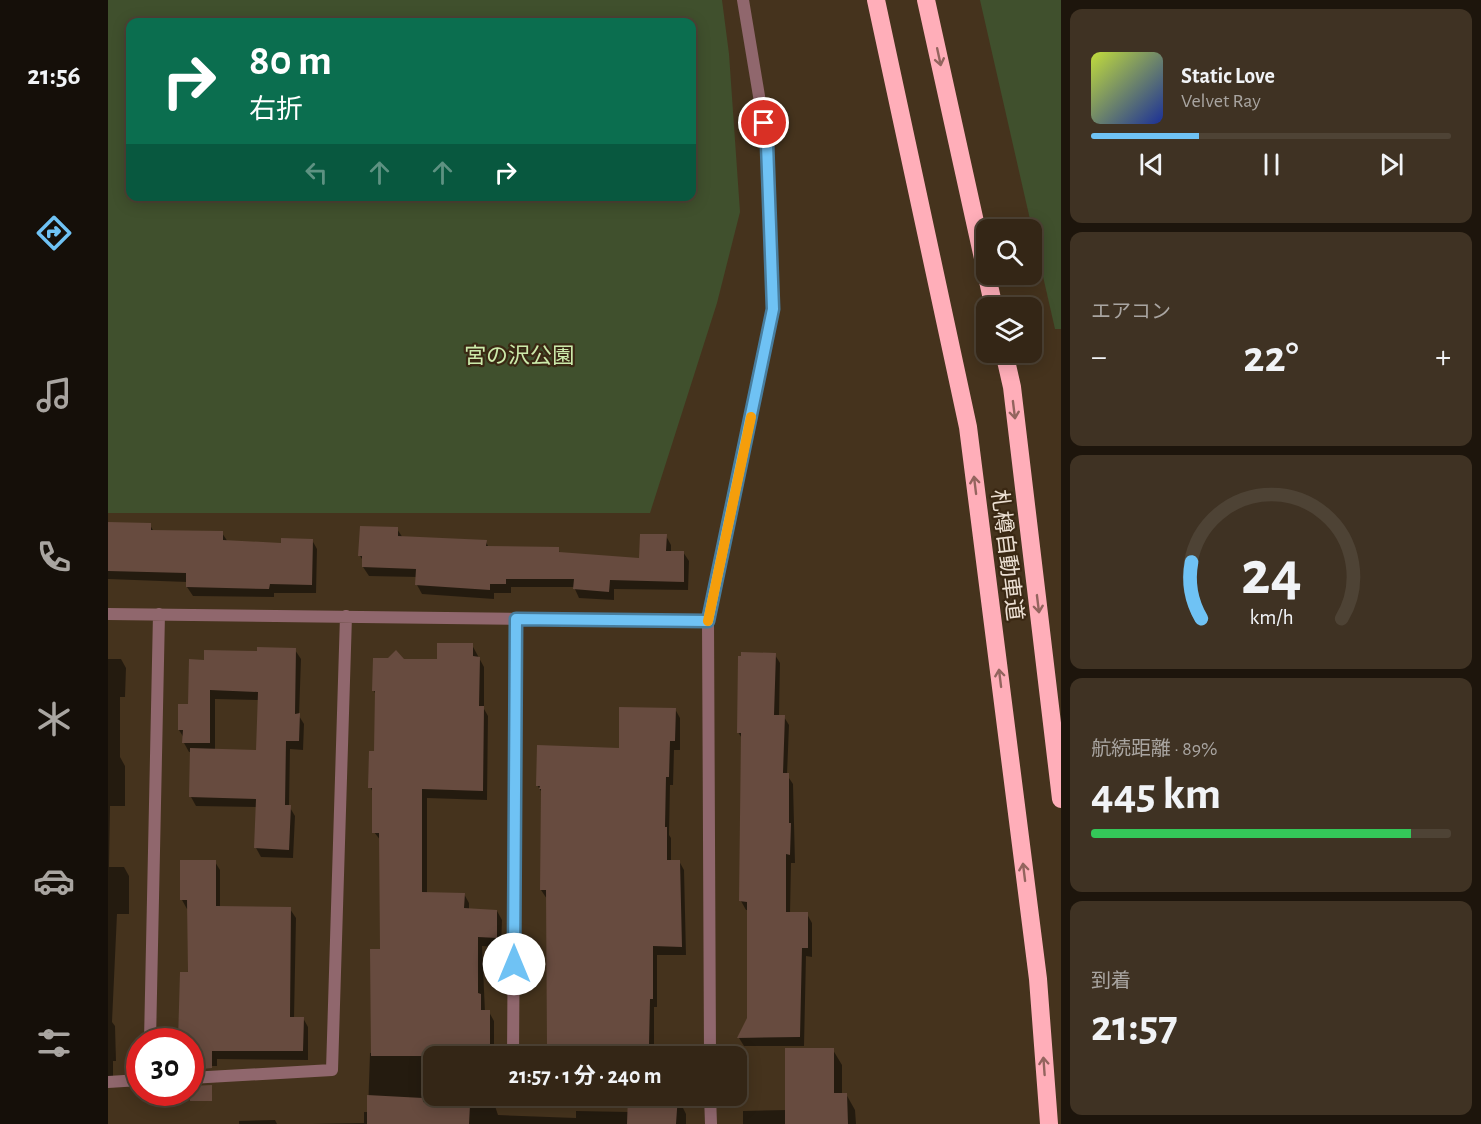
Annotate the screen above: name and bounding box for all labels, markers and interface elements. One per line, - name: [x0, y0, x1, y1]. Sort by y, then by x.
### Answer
- text: 80 m: [249, 40, 332, 82]
- icon: right: [150, 42, 228, 120]
- one-way arrow: [934, 47, 945, 66]
- text: 21:56: [27, 62, 81, 89]
- text: Static Love: [1181, 65, 1275, 87]
- text: Velvet Ray: [1181, 91, 1261, 111]
- text: 右折: [249, 96, 303, 123]
- pin: [738, 97, 789, 148]
- icon: arrive: [747, 106, 780, 139]
- icon: previous: [1135, 148, 1168, 181]
- icon: pause: [1255, 148, 1288, 181]
- icon: next: [1375, 148, 1408, 181]
- icon: left: [300, 156, 333, 189]
- icon: ahead: [363, 156, 396, 189]
- icon: ahead: [426, 156, 459, 189]
- icon: right: [489, 156, 522, 189]
- icon: directions: [33, 212, 75, 254]
- map controls: [976, 219, 1042, 363]
- button: search: [976, 219, 1042, 285]
- button: layers: [976, 297, 1042, 363]
- text: エアコン: [1091, 302, 1171, 322]
- text: 22°: [1243, 335, 1299, 380]
- text: −: [1091, 341, 1107, 374]
- text: +: [1435, 341, 1451, 374]
- park label: 宮の沢公園: [464, 344, 574, 367]
- icon: music: [33, 374, 75, 416]
- one-way arrow: [1009, 400, 1020, 419]
- one-way arrow: [970, 475, 981, 495]
- street label: 札樽自動車道: [988, 488, 1027, 622]
- icon: phone: [33, 536, 75, 578]
- text: 24: [1241, 543, 1301, 605]
- one-way arrow: [1032, 593, 1043, 613]
- text: km/h: [1249, 607, 1293, 628]
- one-way arrow: [994, 669, 1005, 689]
- icon: climate: [33, 698, 75, 740]
- text: 航続距離 · 89%: [1091, 739, 1218, 759]
- text: 445 km: [1091, 772, 1221, 817]
- icon: car: [33, 860, 75, 902]
- one-way arrow: [1018, 862, 1029, 882]
- position arrow: [482, 932, 546, 996]
- text: 到着: [1091, 971, 1131, 991]
- text: 21:57: [1091, 1004, 1178, 1049]
- icon: filters: [33, 1022, 75, 1064]
- speed limit sign: 30: [126, 1028, 204, 1106]
- one-way arrow: [1038, 1056, 1049, 1076]
- text: 21:57 · 1 分 · 240 m: [509, 1065, 661, 1087]

